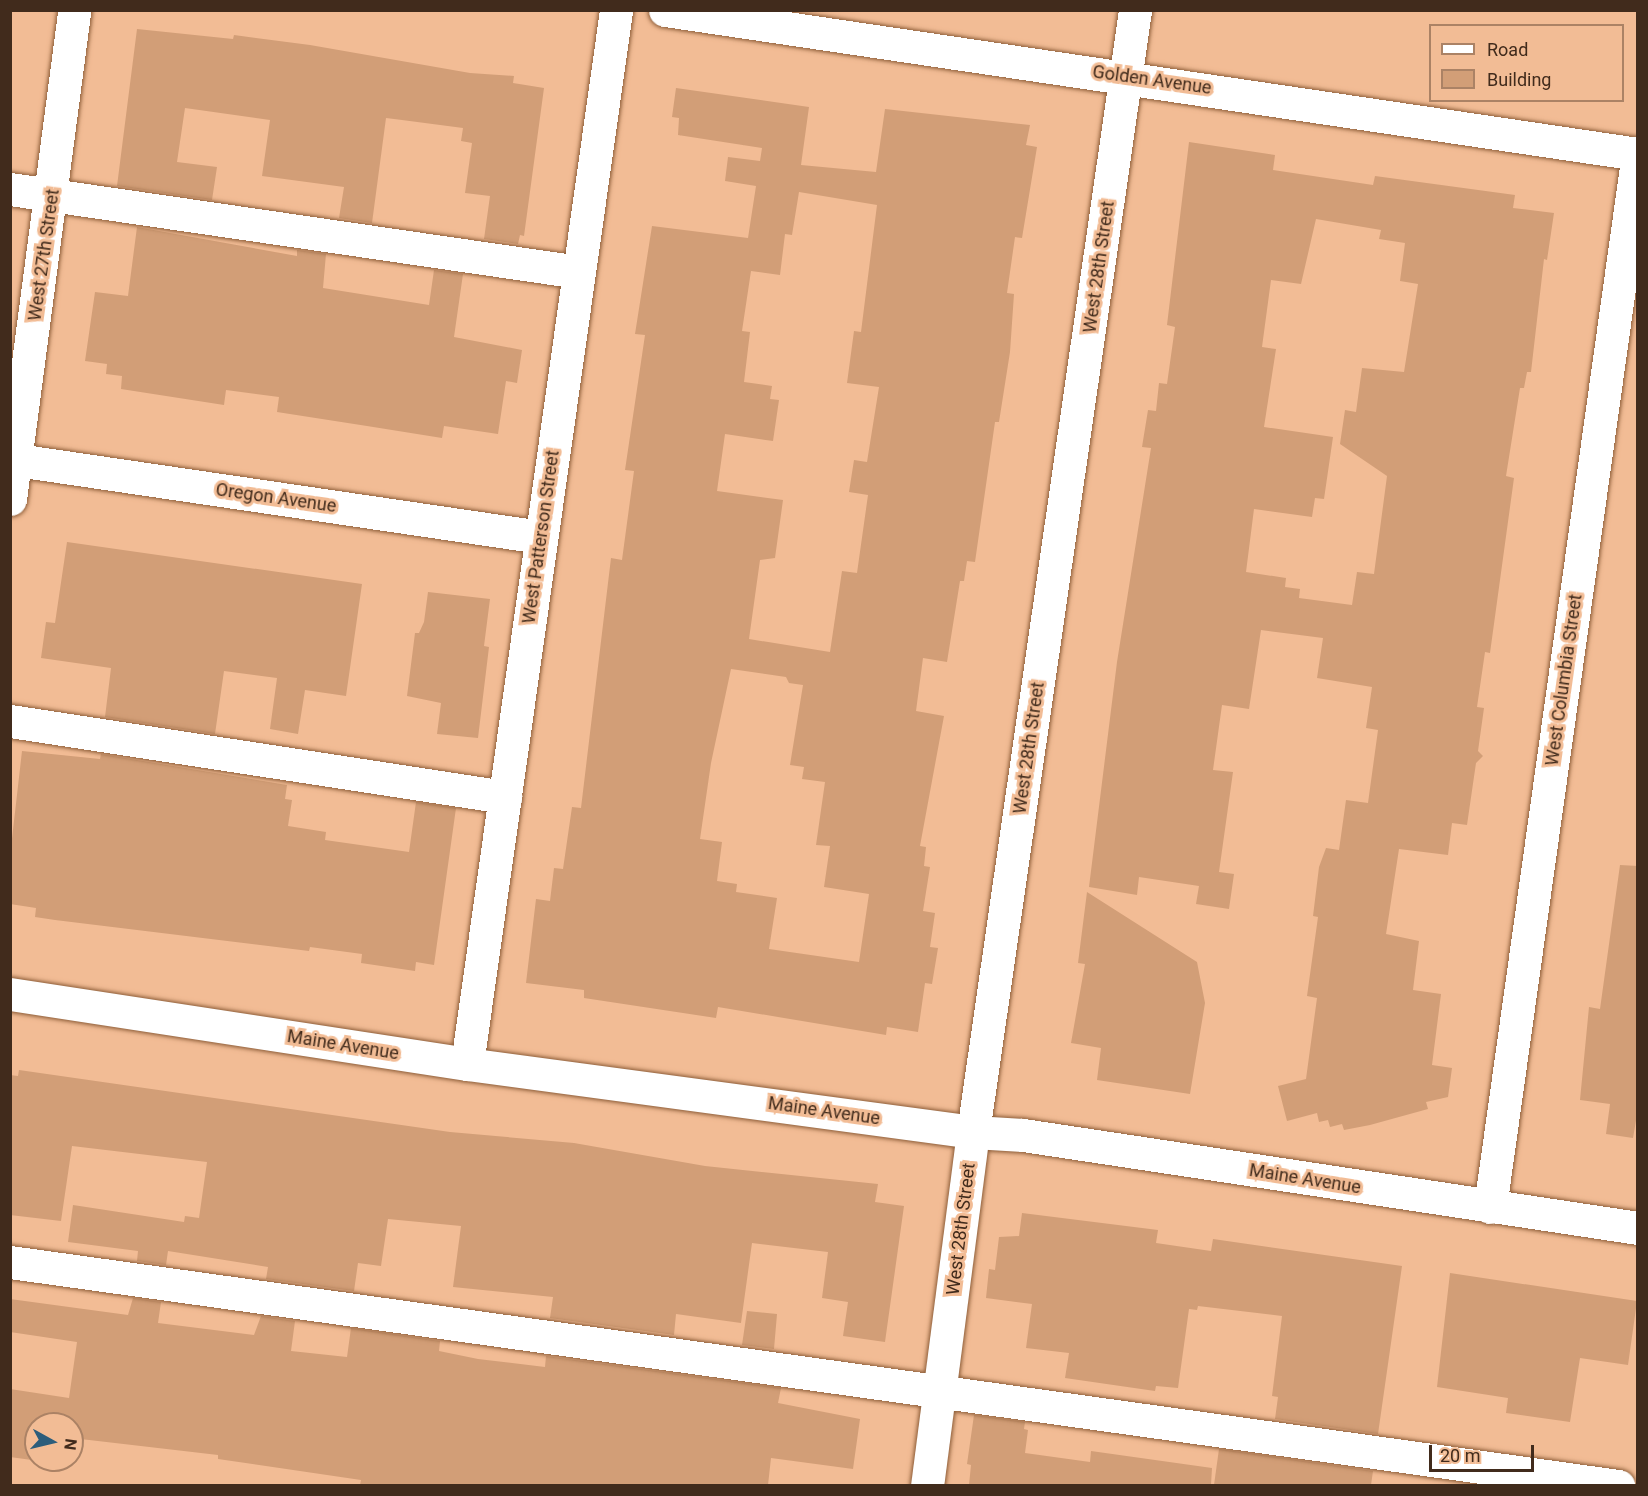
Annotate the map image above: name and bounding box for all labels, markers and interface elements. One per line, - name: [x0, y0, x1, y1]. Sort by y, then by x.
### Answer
- legend: [1429, 24, 1624, 102]
- text: Road: [1487, 39, 1528, 60]
- street label: Golden Avenue: [1091, 61, 1213, 99]
- text: Building: [1487, 69, 1551, 90]
- street label: West 27th Street: [24, 188, 64, 322]
- street label: West 28th Street: [1079, 200, 1119, 334]
- street label: West Patterson Street: [518, 449, 564, 625]
- street label: Oregon Avenue: [214, 479, 338, 517]
- street label: West Columbia Street: [1541, 593, 1587, 767]
- street label: West 28th Street: [1009, 681, 1049, 815]
- street label: Maine Avenue: [286, 1026, 400, 1064]
- street label: Maine Avenue: [767, 1092, 881, 1130]
- street label: Maine Avenue: [1248, 1160, 1362, 1198]
- street label: West 28th Street: [942, 1162, 980, 1296]
- north arrow: [24, 1412, 84, 1472]
- scale bar: [1432, 1433, 1537, 1471]
- text: N: [60, 1437, 81, 1451]
- text: 20 m: [1440, 1445, 1480, 1466]

